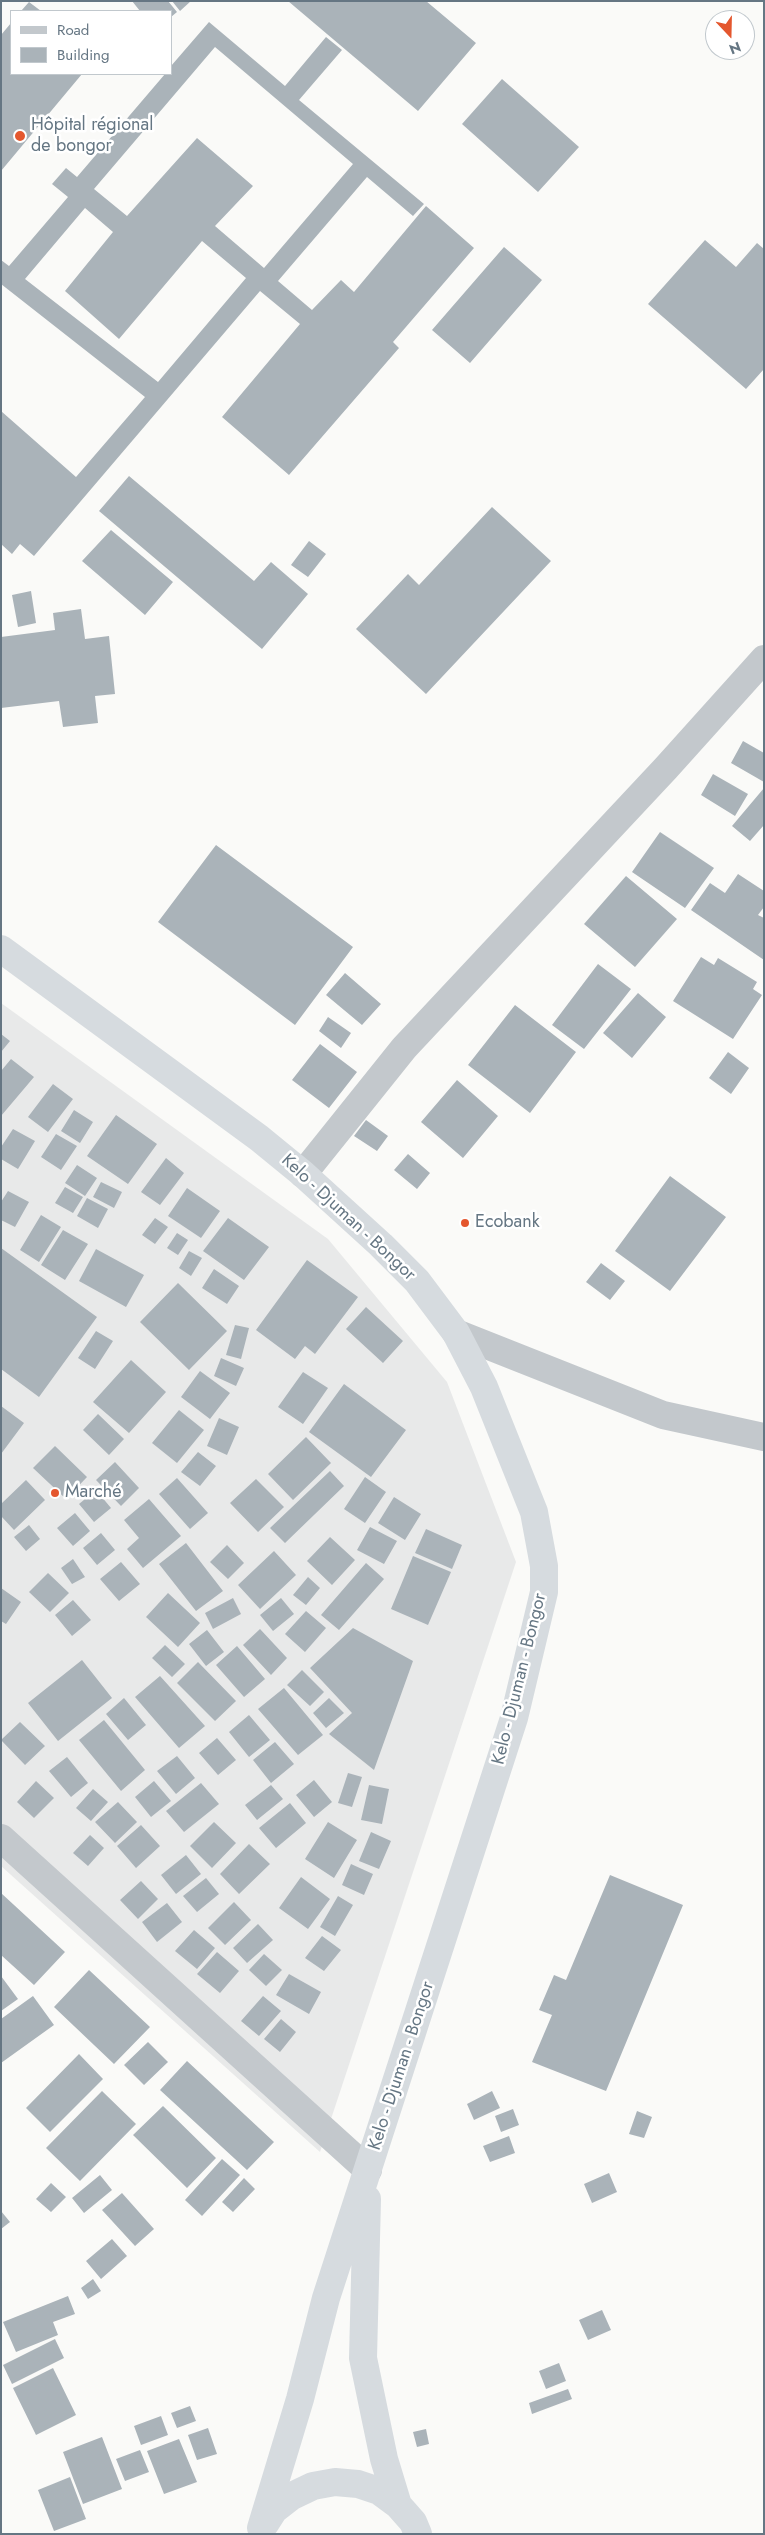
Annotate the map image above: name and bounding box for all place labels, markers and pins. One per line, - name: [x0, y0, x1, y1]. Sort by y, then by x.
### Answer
- place label: Hôpital régional de bongor: [31, 115, 153, 158]
- marker: Hôpital régional de bongor: [13, 129, 27, 143]
- place label: Ecobank: [475, 1212, 540, 1234]
- marker: Ecobank: [459, 1217, 471, 1229]
- place label: Marché: [65, 1482, 121, 1504]
- marker: Marché: [49, 1487, 61, 1499]

